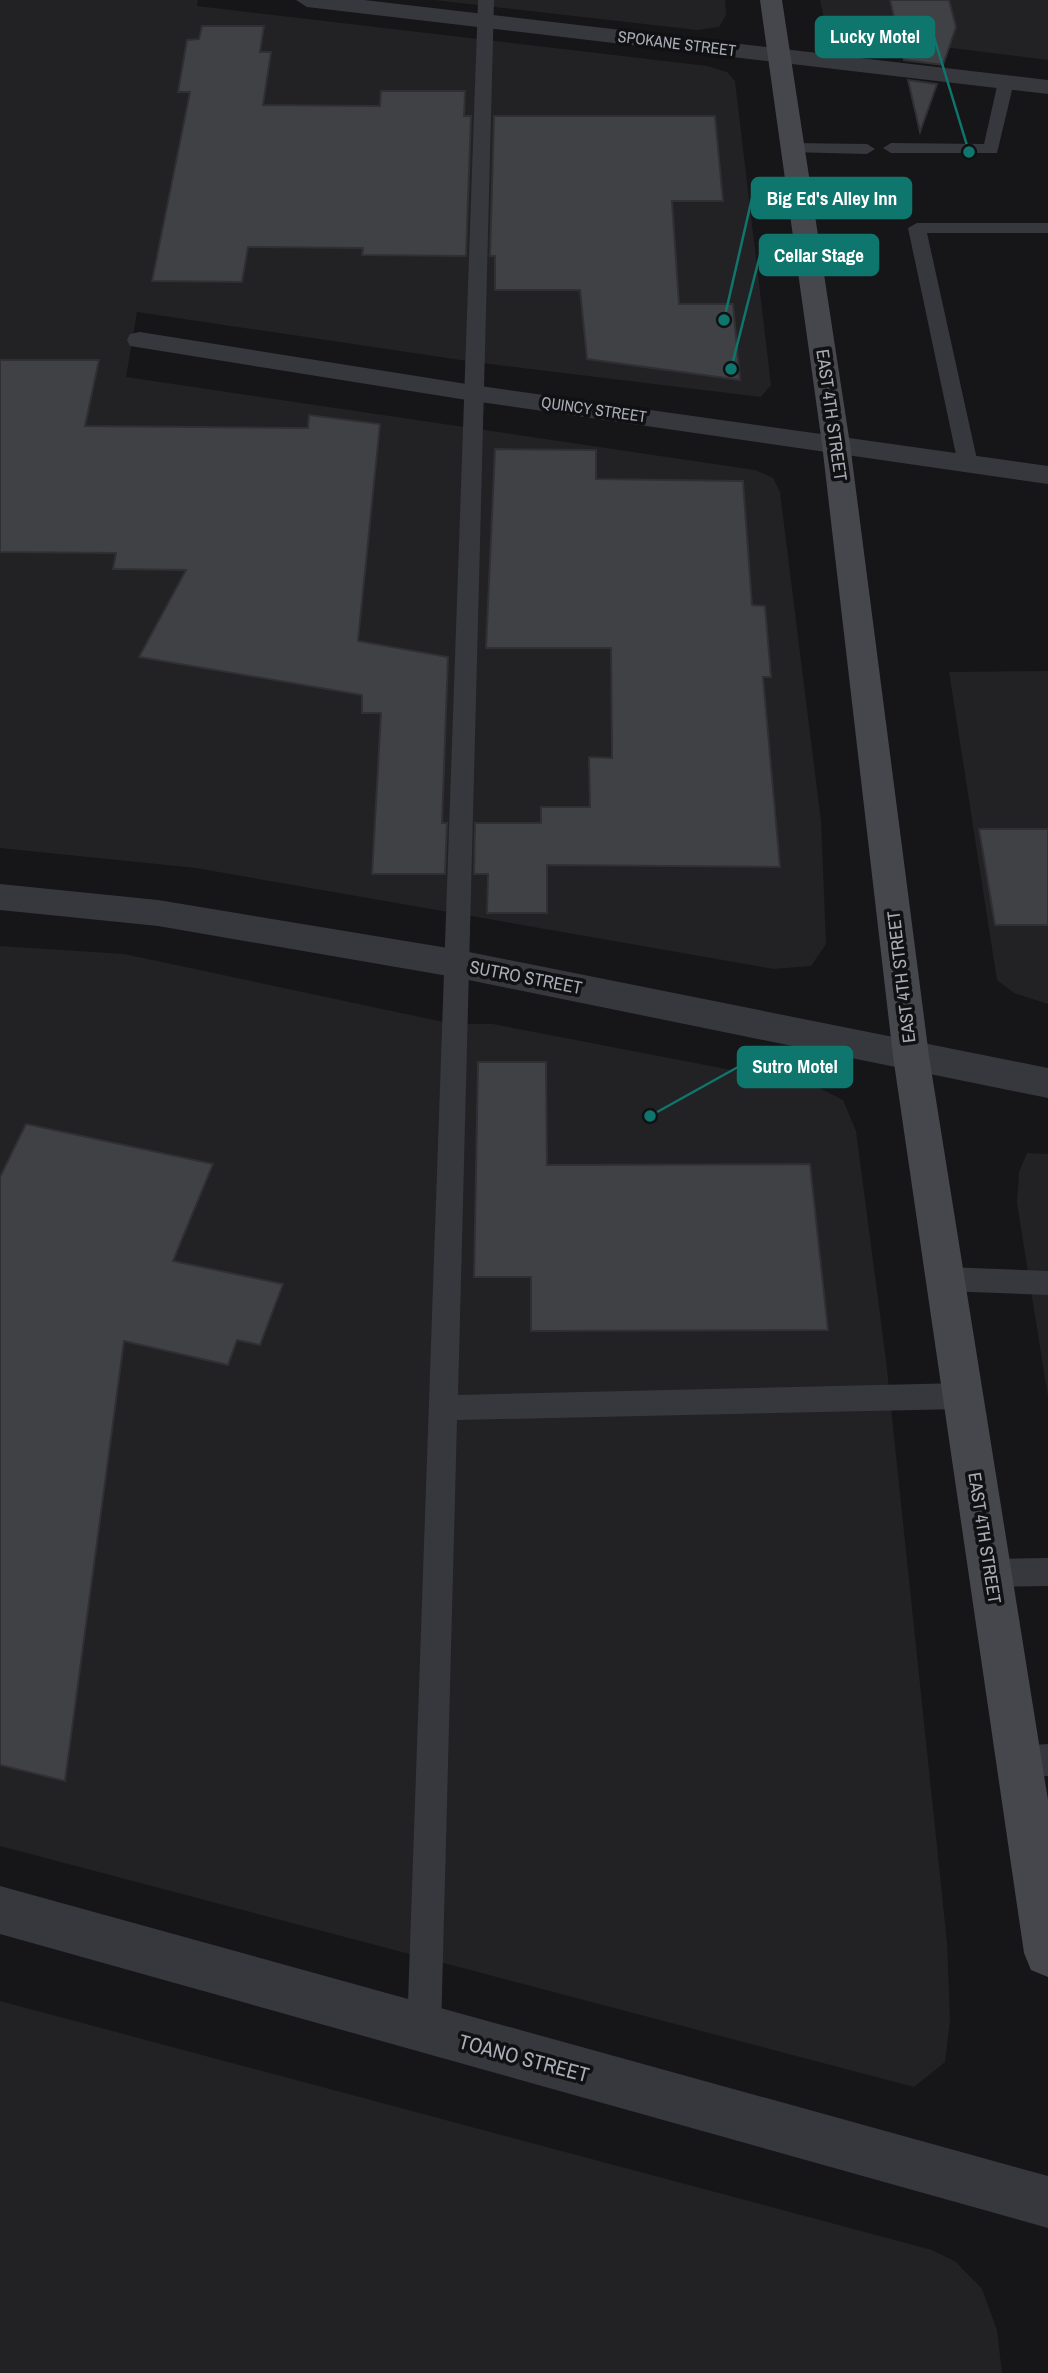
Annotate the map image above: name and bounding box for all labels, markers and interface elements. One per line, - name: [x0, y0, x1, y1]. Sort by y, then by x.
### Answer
- callout: Lucky Motel: [816, 17, 934, 57]
- text: Lucky Motel: [830, 23, 920, 49]
- street label: SPOKANE STREET: [617, 25, 737, 61]
- callout: Big Ed's Alley Inn: [752, 178, 911, 218]
- text: Big Ed's Alley Inn: [767, 185, 897, 211]
- callout: Cellar Stage: [760, 235, 878, 275]
- text: Cellar Stage: [774, 242, 864, 268]
- street label: EAST 4TH STREET: [810, 348, 854, 482]
- street label: QUINCY STREET: [540, 391, 648, 427]
- street label: EAST 4TH STREET: [881, 910, 921, 1044]
- street label: SUTRO STREET: [468, 954, 584, 1000]
- callout: Sutro Motel: [738, 1047, 852, 1087]
- text: Sutro Motel: [752, 1053, 838, 1079]
- street label: EAST 4TH STREET: [962, 1471, 1008, 1605]
- street label: TOANO STREET: [456, 2027, 593, 2089]

